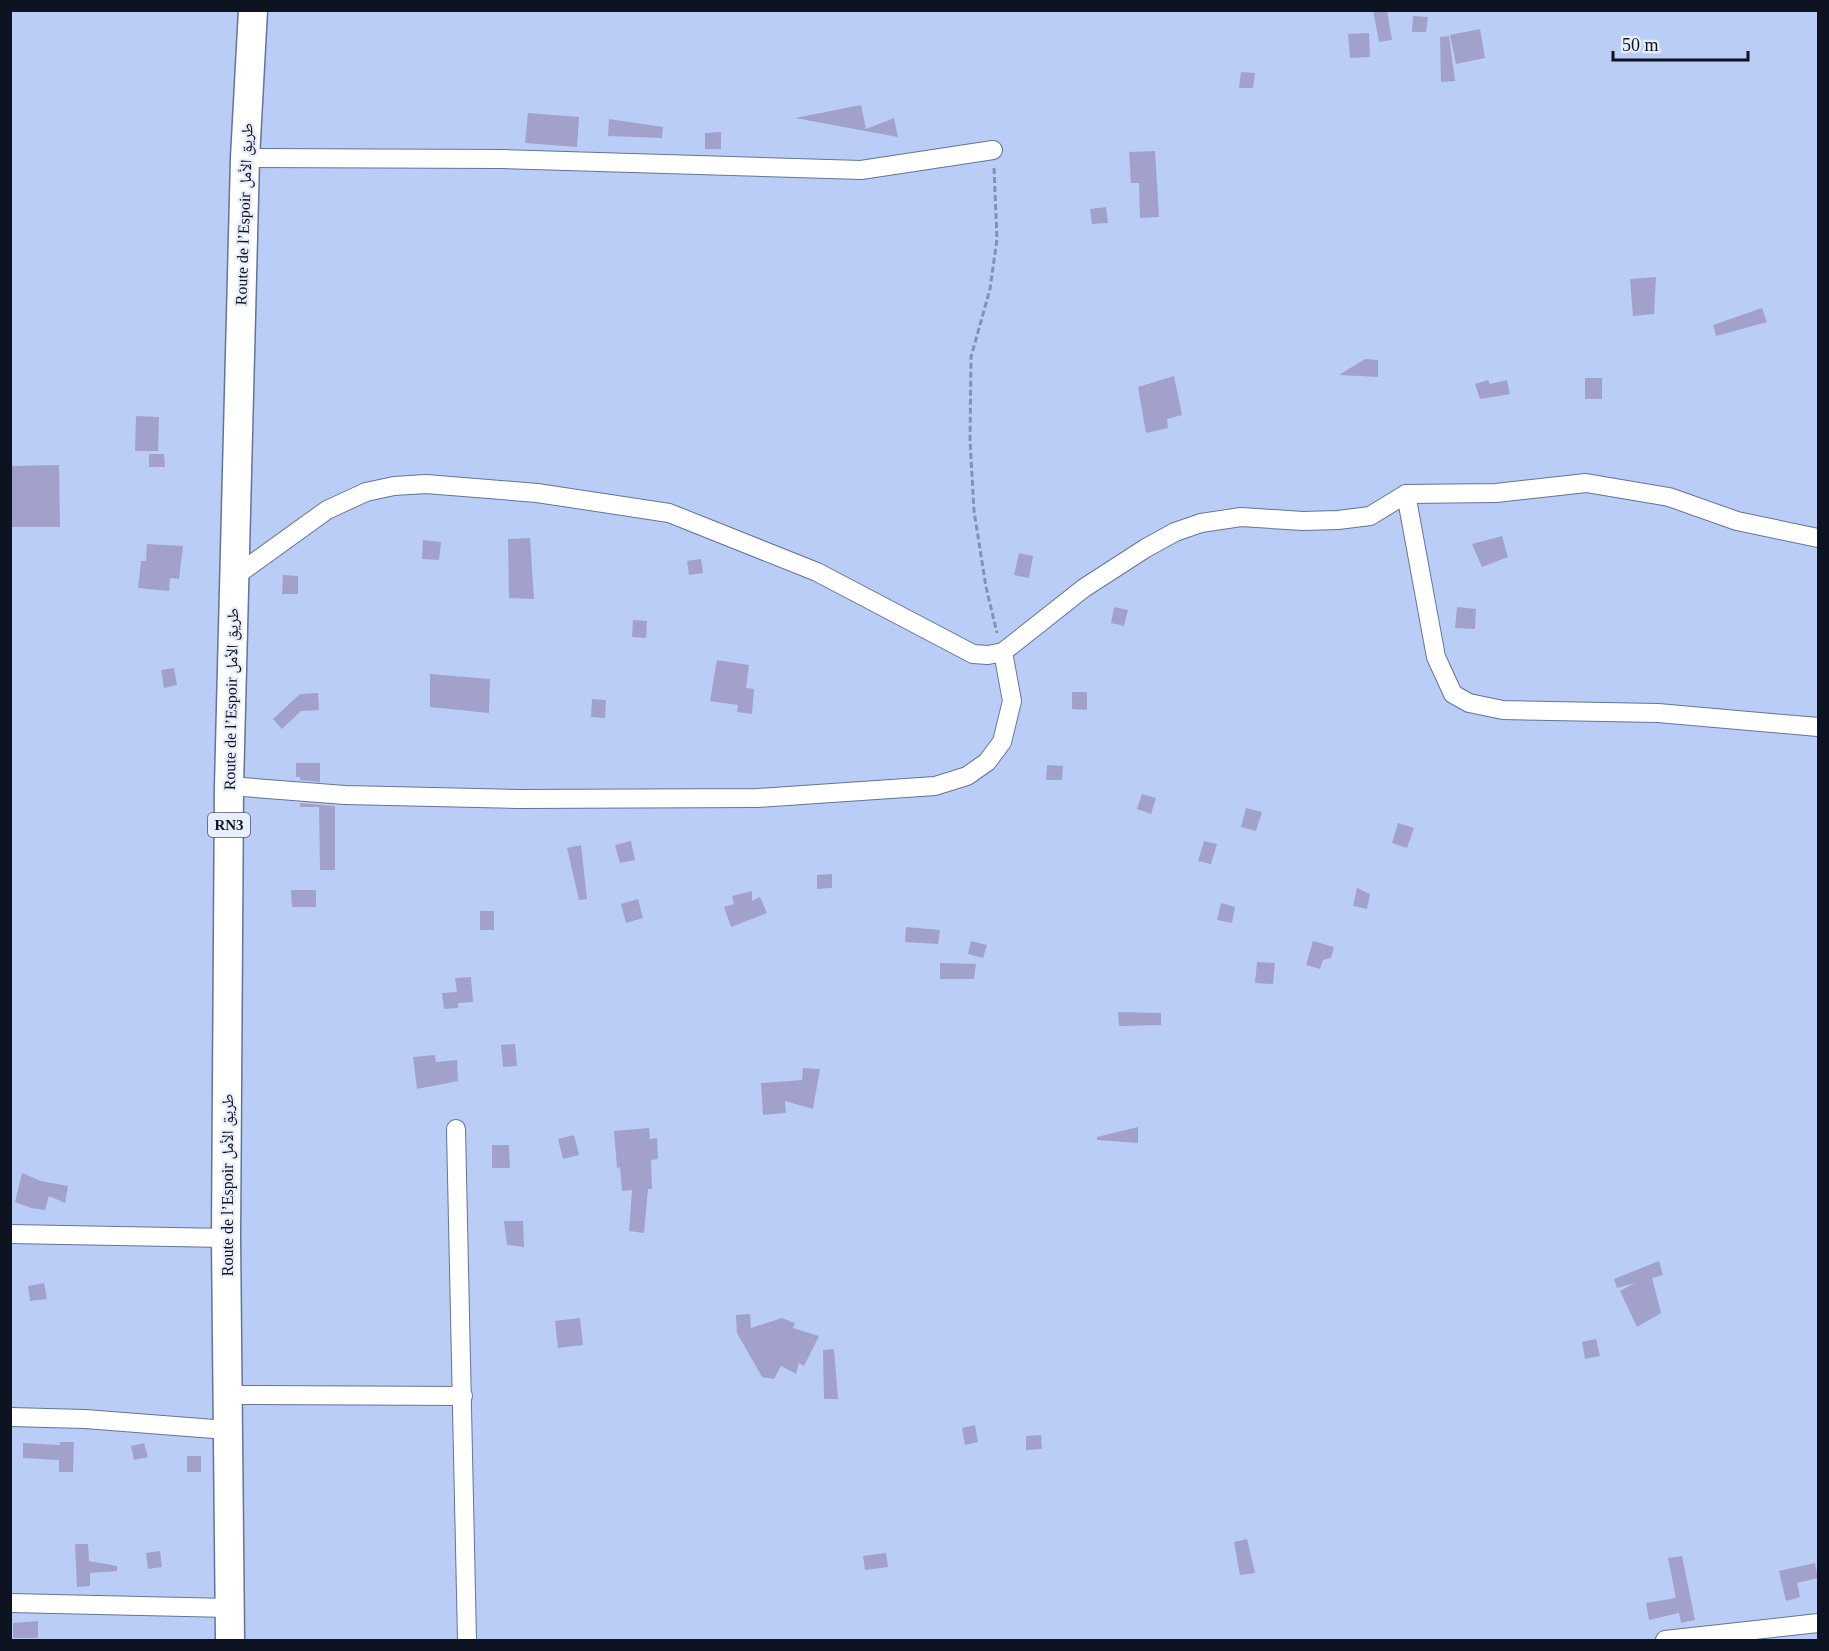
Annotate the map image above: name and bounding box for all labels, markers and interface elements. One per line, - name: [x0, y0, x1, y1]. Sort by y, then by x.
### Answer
- scale bar: [1613, 24, 1748, 62]
- text: 50 m: [1622, 35, 1659, 55]
- street label: Route de l’Espoir طريق الأمل: [232, 123, 258, 306]
- street label: Route de l’Espoir طريق الأمل: [221, 608, 243, 790]
- road number: RN3: [208, 813, 250, 837]
- street label: Route de l’Espoir طريق الأمل: [219, 1094, 238, 1276]

